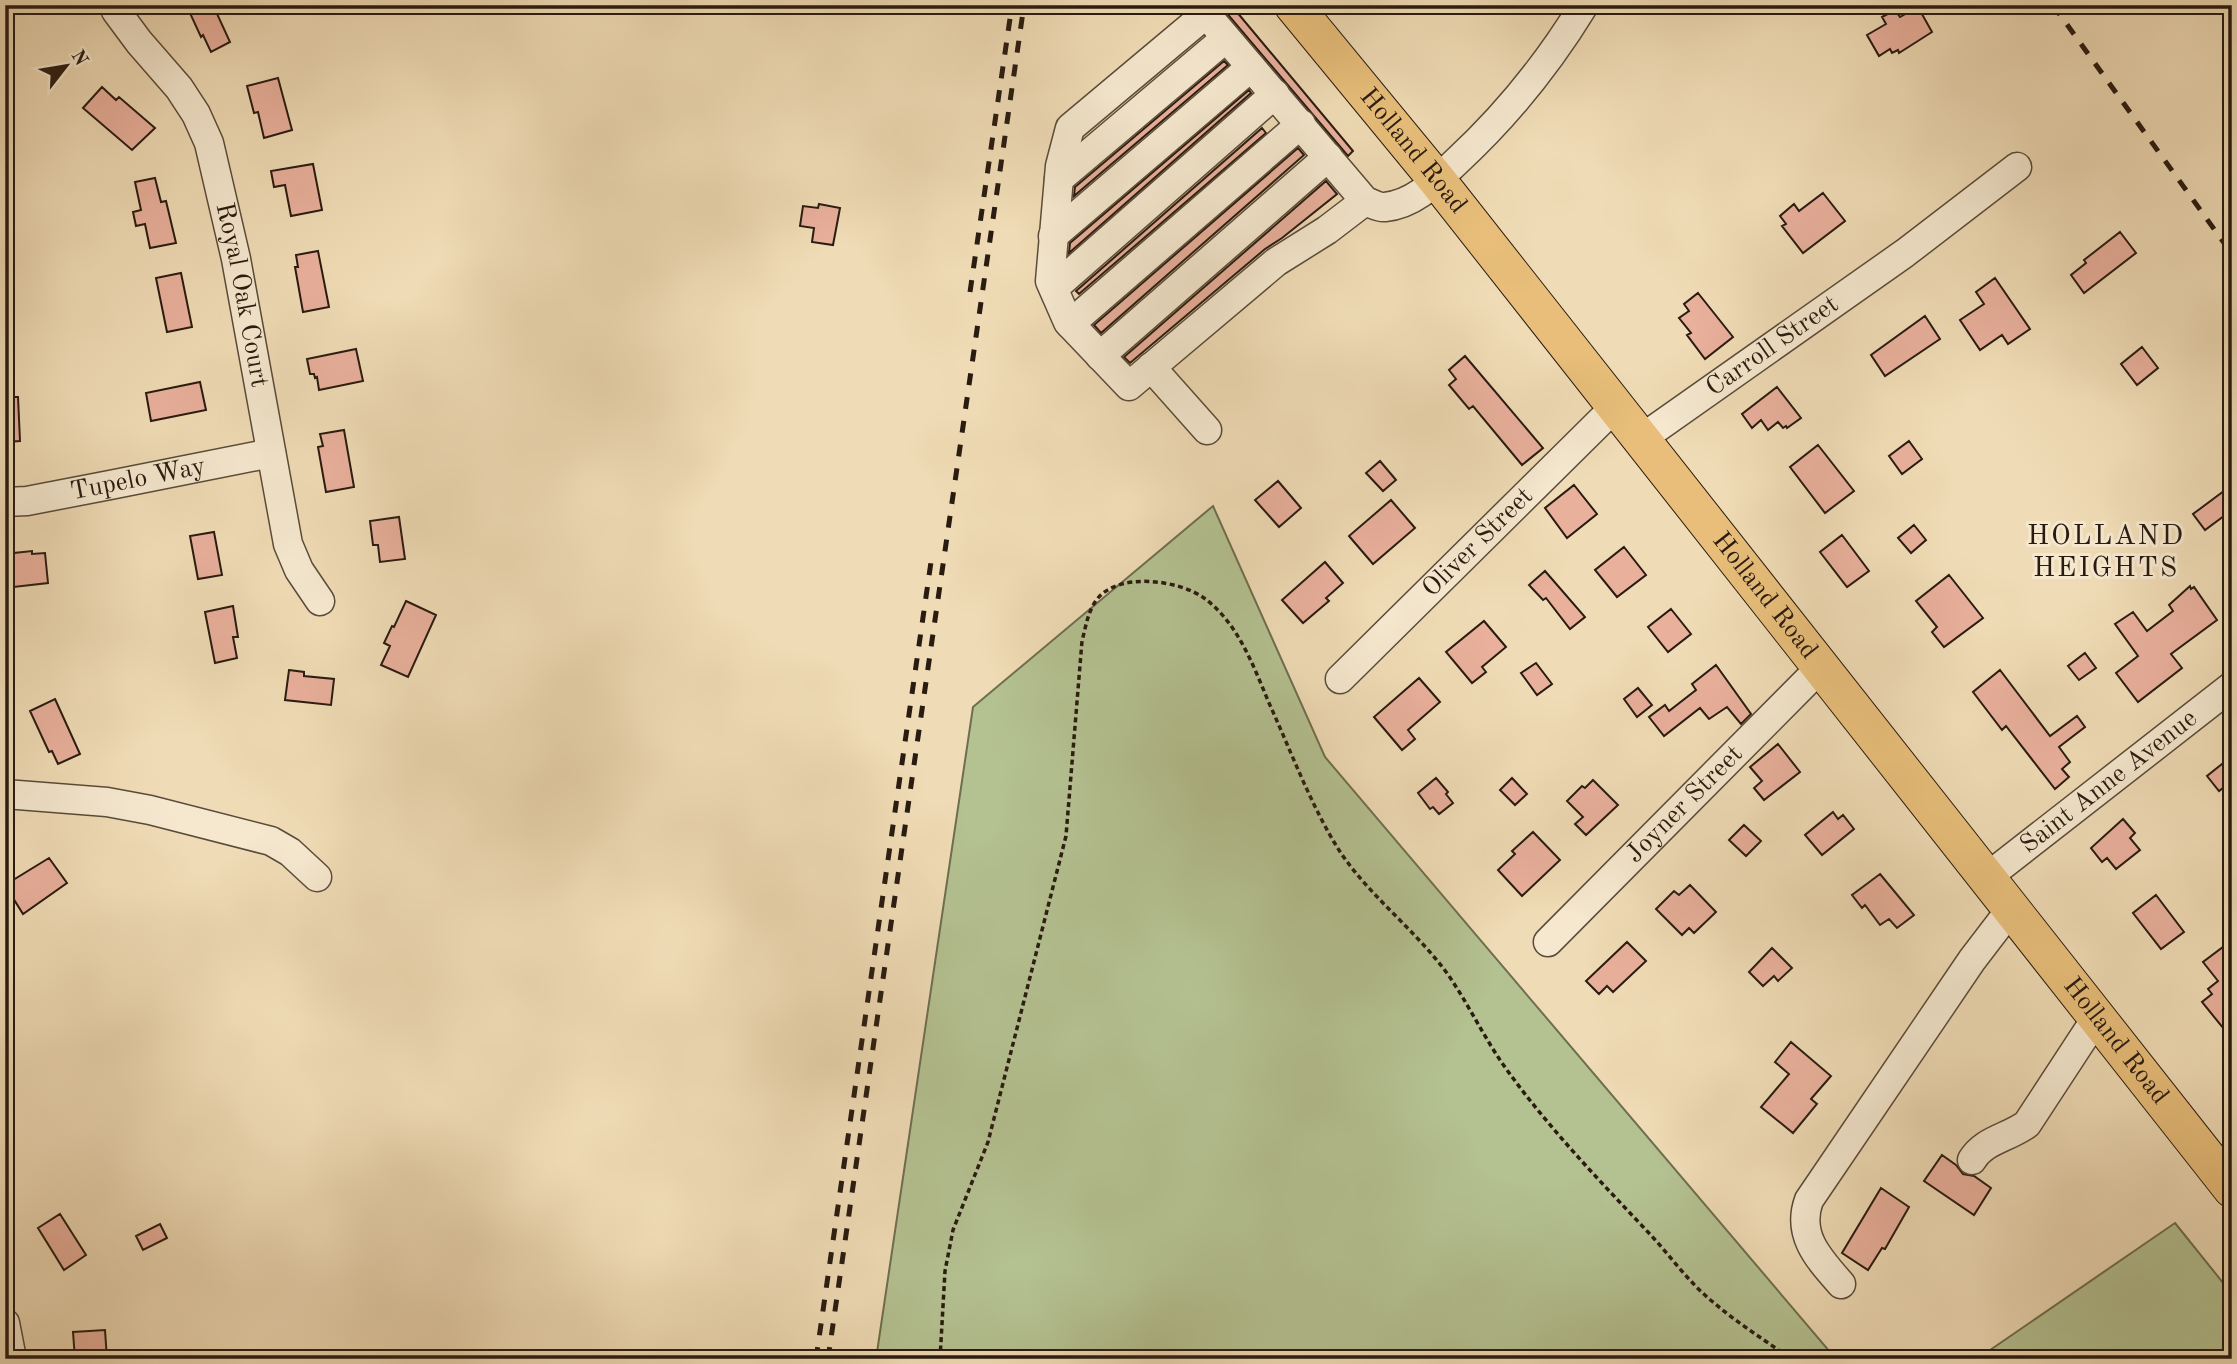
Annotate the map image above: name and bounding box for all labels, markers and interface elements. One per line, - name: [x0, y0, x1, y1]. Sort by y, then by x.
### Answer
- north arrow: [32, 32, 102, 102]
- text: N: [67, 47, 91, 70]
- street label: Holland Road: [1354, 84, 1471, 219]
- street label: Royal Oak Court: [210, 200, 272, 389]
- street label: Carroll Street: [1702, 291, 1843, 401]
- street label: Tupelo Way: [68, 453, 208, 505]
- street label: Oliver Street: [1418, 483, 1538, 602]
- district label: HOLLAND HEIGHTS: [2027, 523, 2185, 583]
- street label: Holland Road: [1707, 528, 1822, 664]
- street label: Saint Anne Avenue: [2016, 705, 2202, 859]
- street label: Joyner Street: [1621, 741, 1748, 868]
- street label: Holland Road: [2058, 973, 2173, 1109]

